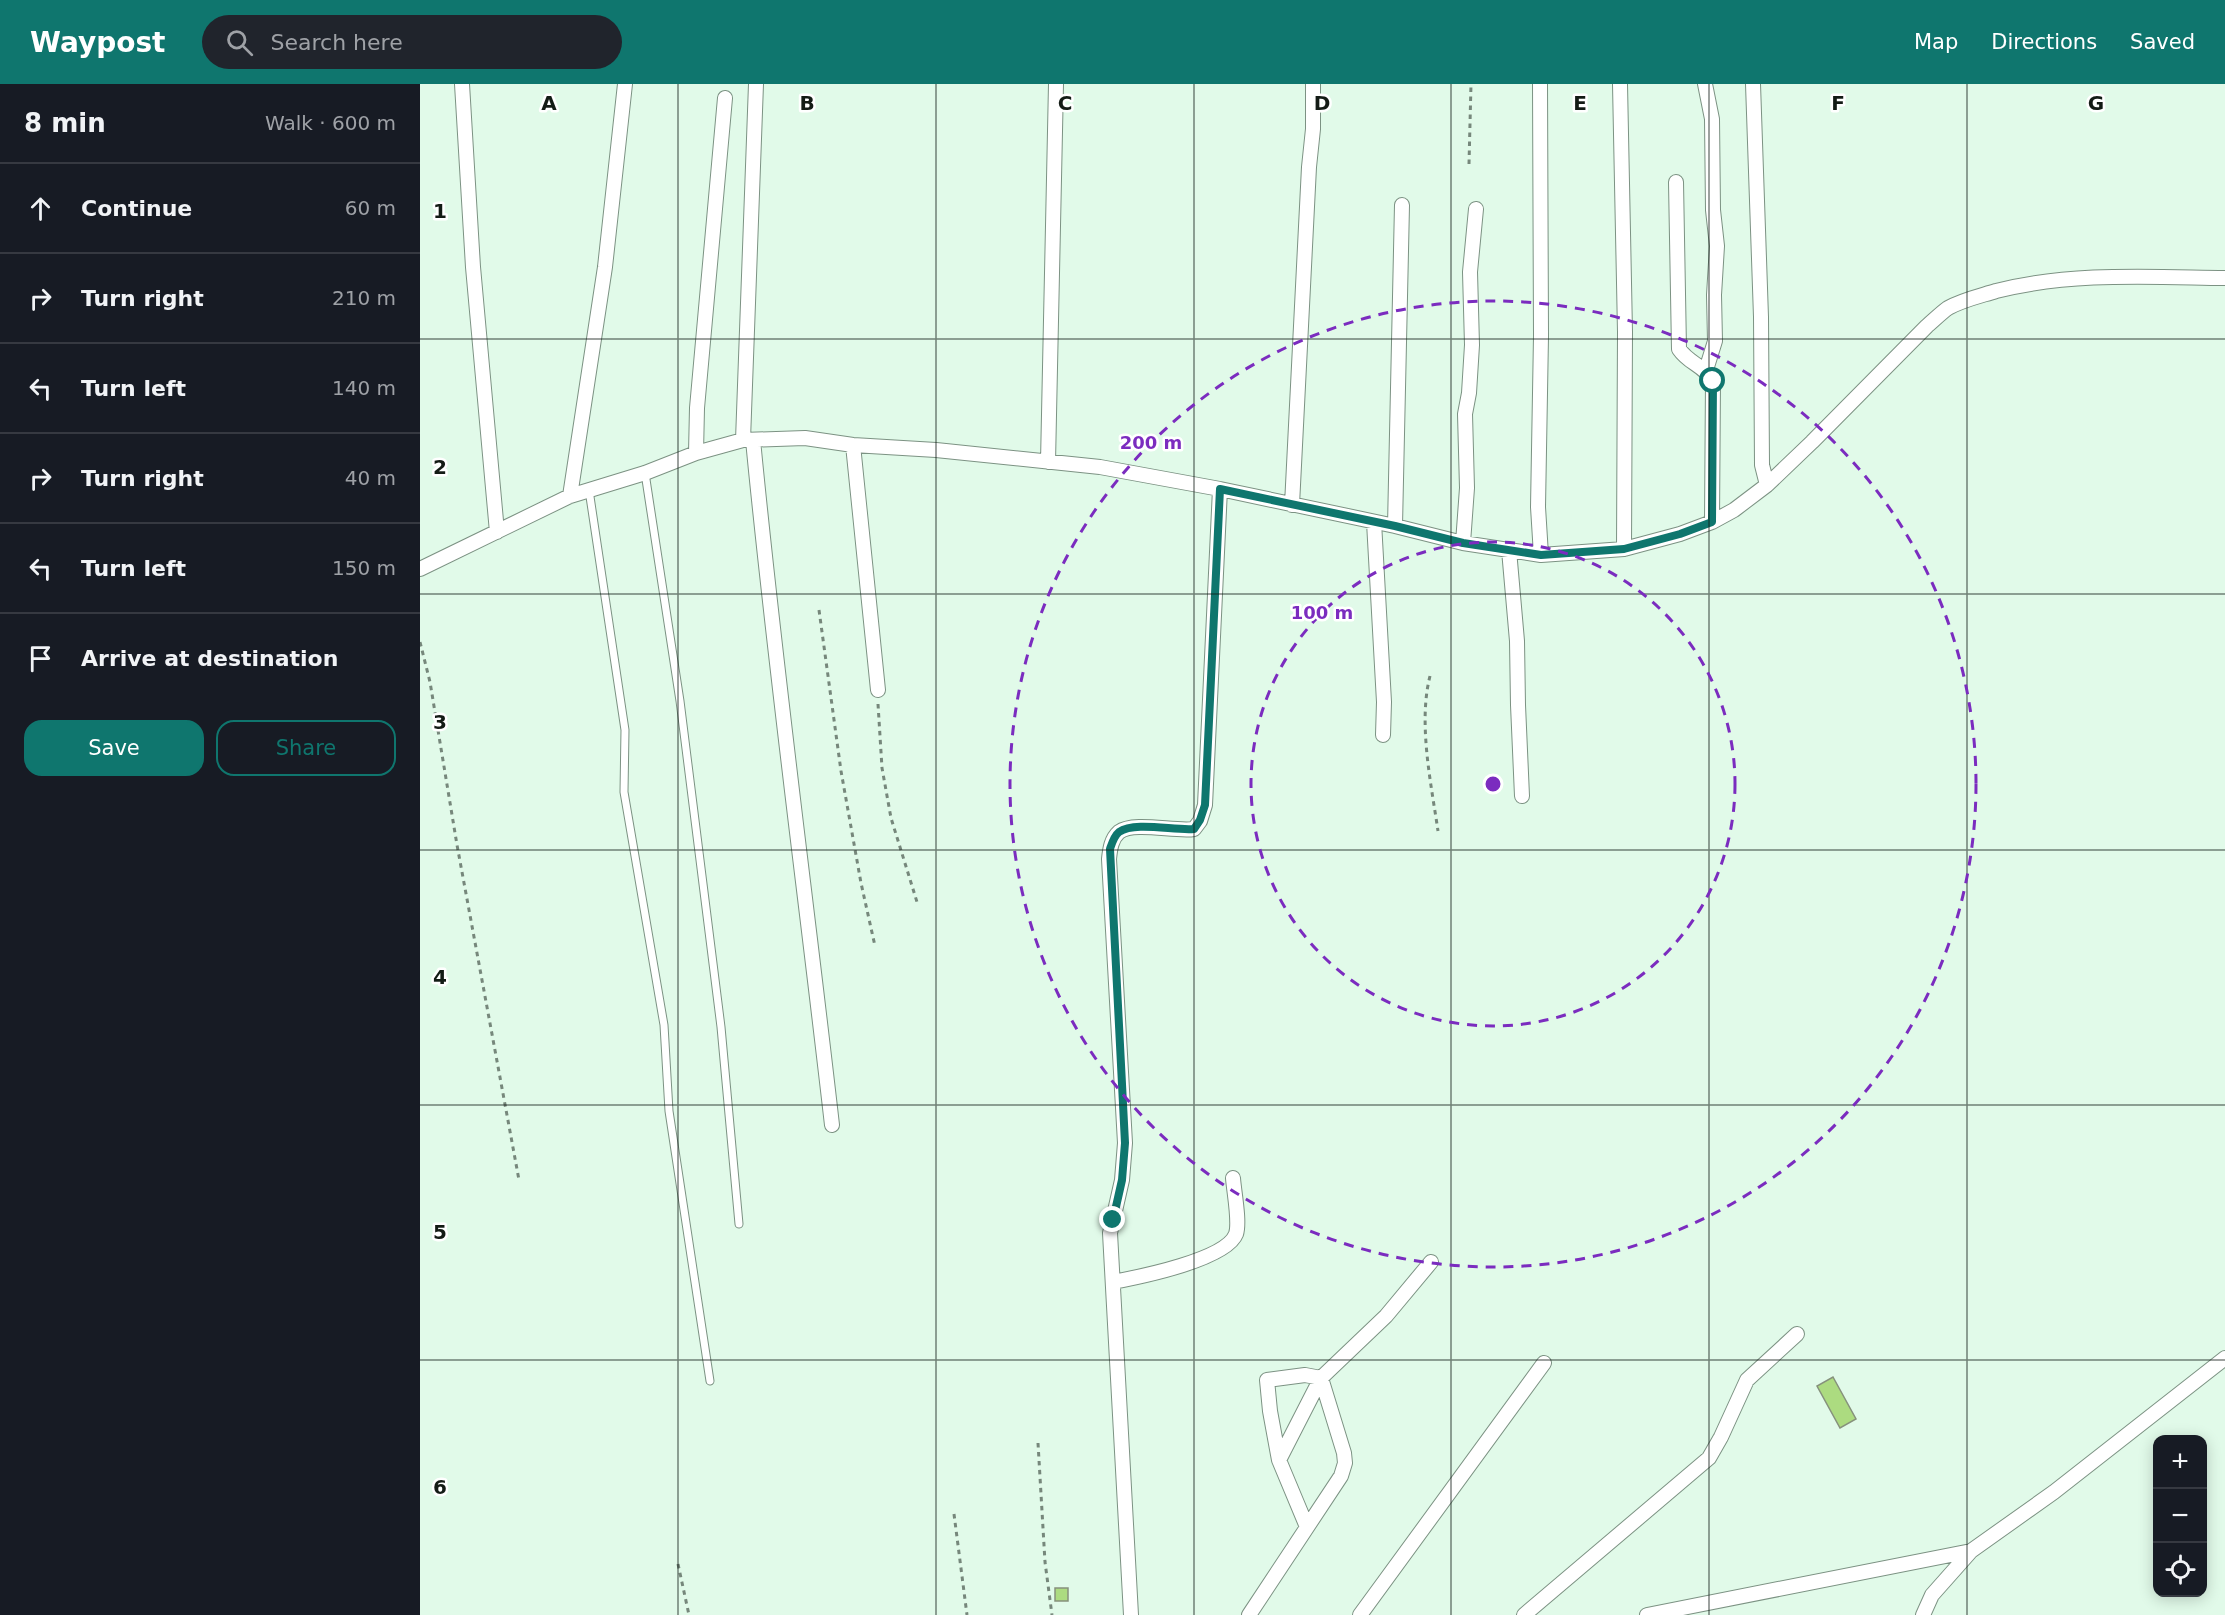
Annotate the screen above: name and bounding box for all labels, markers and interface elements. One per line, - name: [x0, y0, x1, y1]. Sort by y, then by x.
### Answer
- search box: [202, 15, 622, 69]
- text: Waypost: [30, 26, 166, 59]
- icon: search: [223, 26, 256, 59]
- text: Search here: [271, 30, 403, 55]
- text: Map: [1914, 30, 1958, 54]
- text: Directions: [1991, 30, 2097, 54]
- text: Saved: [2130, 30, 2195, 54]
- text: A: [541, 91, 557, 115]
- text: B: [799, 91, 815, 115]
- text: C: [1058, 91, 1072, 115]
- text: D: [1314, 91, 1330, 115]
- text: E: [1573, 91, 1587, 115]
- text: F: [1831, 91, 1845, 115]
- text: G: [2088, 91, 2104, 115]
- text: 8 min: [24, 108, 106, 138]
- text: Walk · 600 m: [265, 111, 396, 135]
- icon: ahead: [24, 192, 57, 225]
- text: Continue: [81, 196, 192, 221]
- text: 60 m: [345, 196, 396, 220]
- text: 1: [433, 199, 447, 223]
- icon: right: [24, 282, 57, 315]
- text: Turn right: [81, 286, 204, 311]
- text: 210 m: [332, 286, 396, 310]
- route start: [1699, 367, 1725, 393]
- icon: left: [24, 372, 57, 405]
- text: Turn left: [81, 376, 186, 401]
- text: 140 m: [332, 376, 396, 400]
- text: 200 m: [1120, 432, 1182, 453]
- text: 2: [433, 455, 447, 479]
- icon: right: [24, 462, 57, 495]
- text: Turn right: [81, 466, 204, 491]
- text: 40 m: [345, 466, 396, 490]
- icon: left: [24, 552, 57, 585]
- text: Turn left: [81, 556, 186, 581]
- text: 150 m: [332, 556, 396, 580]
- text: 100 m: [1291, 602, 1353, 623]
- icon: arrive: [24, 642, 57, 675]
- text: Arrive at destination: [81, 646, 338, 671]
- text: 3: [433, 710, 447, 734]
- button: Save: [24, 720, 204, 776]
- button: Share: [216, 720, 396, 776]
- centre of rings: [1483, 774, 1503, 794]
- text: 4: [433, 965, 447, 989]
- route end: [1099, 1206, 1125, 1232]
- text: 5: [433, 1220, 447, 1244]
- map controls: [2153, 1435, 2207, 1597]
- button: +: [2153, 1435, 2207, 1489]
- text: 6: [433, 1475, 447, 1499]
- button: −: [2153, 1489, 2207, 1543]
- button: locate: [2153, 1543, 2207, 1597]

